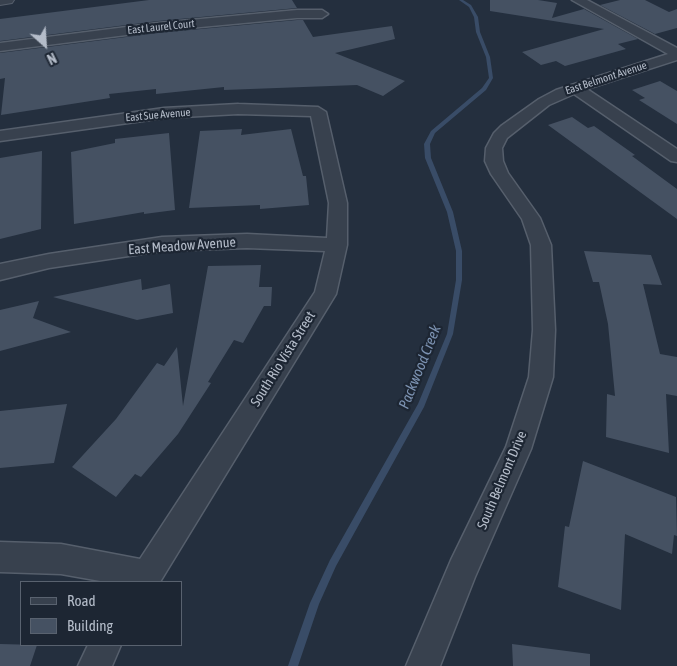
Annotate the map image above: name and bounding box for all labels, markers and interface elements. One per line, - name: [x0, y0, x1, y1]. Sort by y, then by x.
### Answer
- street label: East Laurel Court: [127, 17, 195, 37]
- north arrow: [20, 20, 70, 70]
- text: N: [44, 49, 59, 67]
- street label: East Belmont Avenue: [564, 59, 648, 97]
- street label: East Sue Avenue: [125, 106, 191, 124]
- street label: East Meadow Avenue: [128, 234, 236, 258]
- street label: South Rio Vista Street: [247, 308, 319, 410]
- water label: Packwood Creek: [395, 322, 445, 412]
- street label: South Belmont Drive: [474, 428, 530, 532]
- legend: [20, 581, 182, 646]
- text: Road: [67, 592, 96, 609]
- text: Building: [67, 617, 113, 634]

